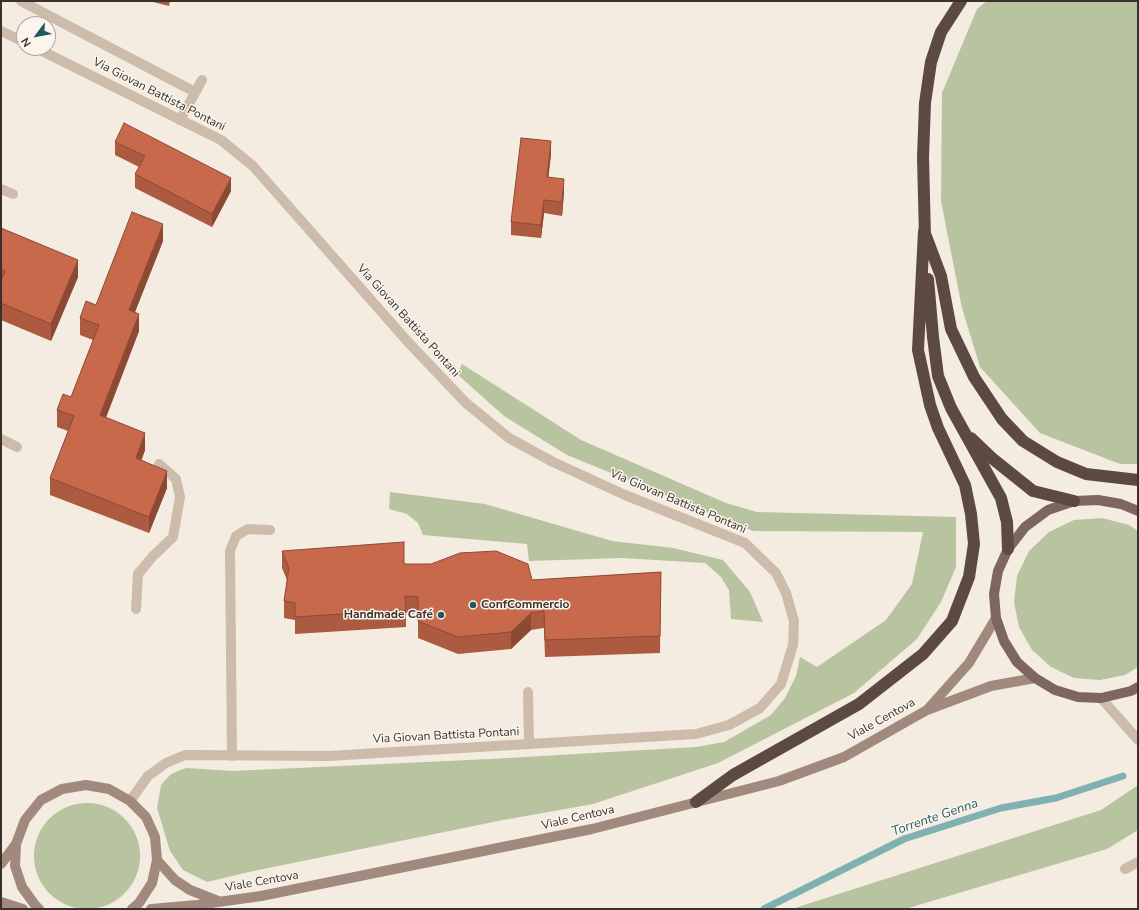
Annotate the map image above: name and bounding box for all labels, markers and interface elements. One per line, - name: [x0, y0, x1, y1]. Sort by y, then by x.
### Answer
- north arrow: [16, 16, 56, 56]
- text: N: [18, 35, 35, 50]
- street label: Via Giovan Battista Pontani: [90, 55, 228, 135]
- street label: Via Giovan Battista Pontani: [354, 262, 462, 380]
- street label: Via Giovan Battista Pontani: [608, 467, 748, 537]
- place label: ConfCommercio: [481, 598, 569, 612]
- marker: ConfCommercio: [468, 600, 478, 610]
- place label: Handmade Café: [344, 608, 433, 622]
- marker: Handmade Café: [436, 610, 446, 620]
- street label: Viale Centova: [846, 696, 918, 744]
- street label: Via Giovan Battista Pontani: [372, 725, 520, 747]
- water label: Torrente Genna: [890, 796, 980, 840]
- street label: Viale Centova: [540, 803, 616, 833]
- street label: Viale Centova: [224, 868, 300, 896]

